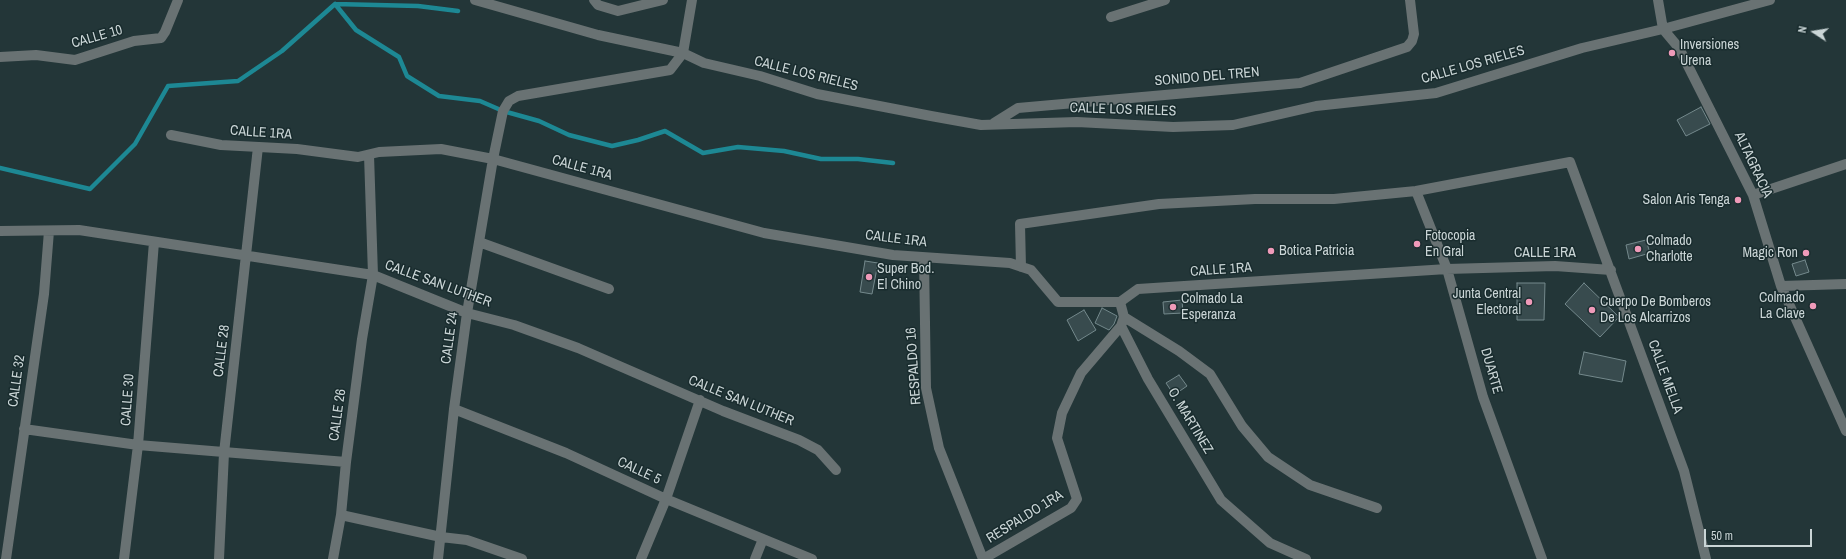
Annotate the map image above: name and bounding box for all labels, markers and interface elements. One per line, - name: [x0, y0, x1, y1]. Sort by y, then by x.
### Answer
- north arrow: [1794, 12, 1834, 52]
- street label: CALLE 10: [70, 22, 124, 52]
- text: N: [1795, 25, 1810, 34]
- place label: Inversiones Urena: [1680, 37, 1739, 70]
- street label: CALLE LOS RIELES: [1419, 42, 1527, 88]
- marker: Inversiones Urena: [1667, 48, 1677, 58]
- street label: CALLE LOS RIELES: [752, 53, 860, 95]
- street label: SONIDO DEL TREN: [1154, 64, 1260, 90]
- street label: CALLE LOS RIELES: [1069, 100, 1177, 120]
- street label: CALLE 1RA: [230, 122, 292, 144]
- street label: ALTAGRACIA: [1730, 129, 1776, 201]
- street label: CALLE 1RA: [550, 152, 614, 184]
- place label: Salon Aris Tenga: [1643, 192, 1730, 208]
- marker: Salon Aris Tenga: [1733, 195, 1743, 205]
- street label: CALLE 1RA: [864, 227, 928, 251]
- place label: Fotocopia En Gral: [1425, 228, 1475, 260]
- place label: Colmado Charlotte: [1646, 233, 1693, 266]
- marker: Fotocopia En Gral: [1412, 239, 1422, 249]
- place label: Botica Patricia: [1279, 243, 1354, 259]
- marker: Colmado Charlotte: [1633, 244, 1643, 254]
- street label: CALLE 1RA: [1514, 245, 1576, 261]
- place label: Magic Ron: [1742, 245, 1798, 261]
- marker: Botica Patricia: [1266, 246, 1276, 256]
- marker: Magic Ron: [1801, 248, 1811, 258]
- street label: CALLE SAN LUTHER: [382, 257, 494, 311]
- street label: CALLE 1RA: [1190, 259, 1252, 281]
- place label: Super Bod. El Chino: [877, 261, 934, 294]
- marker: Super Bod. El Chino: [864, 272, 874, 282]
- place label: Junta Central Electoral: [1453, 286, 1521, 318]
- place label: Colmado La Clave: [1759, 290, 1805, 322]
- place label: Colmado La Esperanza: [1181, 291, 1243, 324]
- place label: Cuerpo De Bomberos De Los Alcarrizos: [1600, 294, 1711, 326]
- marker: Junta Central Electoral: [1524, 297, 1534, 307]
- marker: Colmado La Clave: [1808, 301, 1818, 311]
- marker: Colmado La Esperanza: [1168, 302, 1178, 312]
- marker: Cuerpo De Bomberos De Los Alcarrizos: [1587, 305, 1597, 315]
- street label: CALLE 24: [438, 311, 462, 365]
- street label: CALLE 28: [210, 324, 234, 378]
- street label: RESPALDO 16: [903, 327, 925, 405]
- street label: CALLE MELLA: [1644, 338, 1686, 416]
- street label: DUARTE: [1476, 346, 1506, 396]
- street label: CALLE 32: [5, 354, 29, 408]
- street label: CALLE SAN LUTHER: [686, 372, 796, 430]
- street label: CALLE 30: [118, 373, 138, 427]
- street label: O. MARTINEZ: [1164, 385, 1216, 457]
- street label: CALLE 26: [326, 388, 350, 442]
- street label: CALLE 5: [615, 454, 663, 488]
- street label: RESPALDO 1RA: [984, 487, 1066, 547]
- scale bar: [1706, 521, 1814, 547]
- text: 50 m: [1711, 528, 1733, 544]

